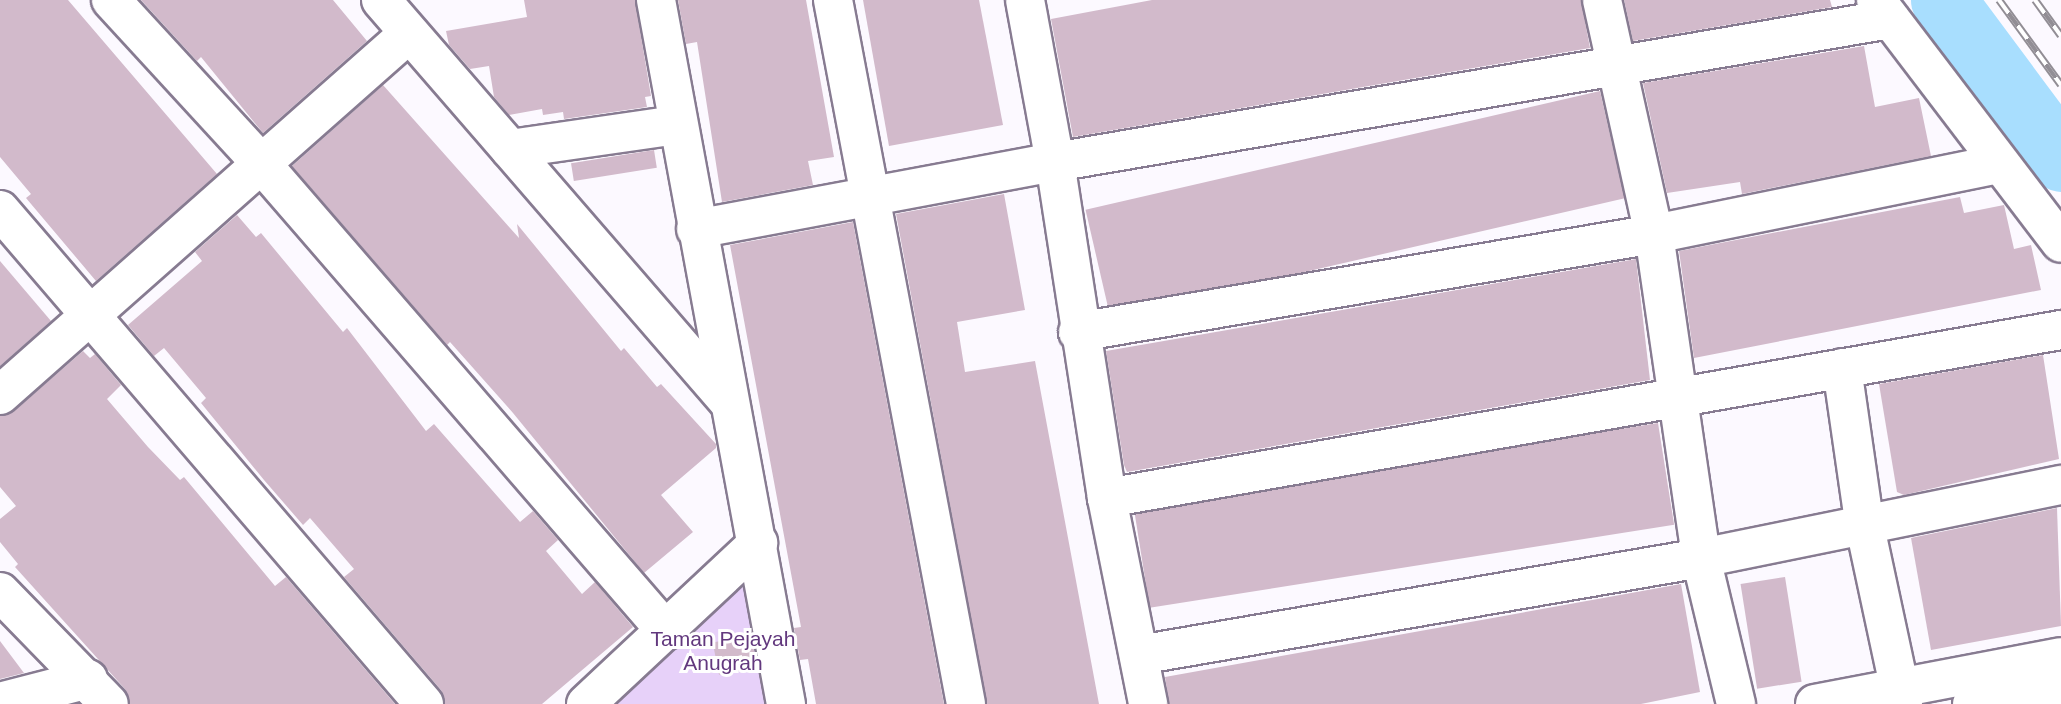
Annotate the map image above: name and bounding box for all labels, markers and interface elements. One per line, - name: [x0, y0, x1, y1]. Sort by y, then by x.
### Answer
- park label: Taman Pejayah Anugrah: [651, 626, 795, 676]

